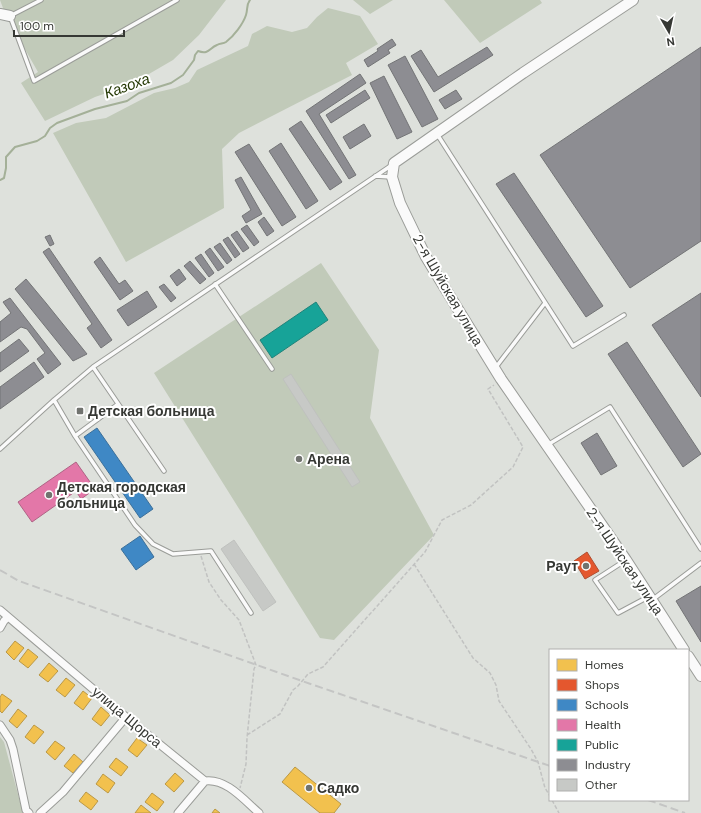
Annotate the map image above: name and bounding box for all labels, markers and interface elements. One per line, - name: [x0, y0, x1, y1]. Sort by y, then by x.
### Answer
- scale bar: [14, 12, 124, 38]
- north arrow: [649, 12, 689, 52]
- text: 100 m: [20, 18, 54, 34]
- text: N: [666, 34, 676, 49]
- water label: Казоха: [101, 69, 153, 103]
- street label: 2-я Шуйская улица: [409, 231, 487, 349]
- place label: Детская больница: [88, 402, 215, 420]
- marker: Детская больница: [75, 406, 85, 416]
- place label: Арена: [307, 450, 350, 468]
- marker: Арена: [294, 454, 304, 464]
- place label: Детская городская больница: [57, 478, 186, 512]
- marker: Детская городская больница: [44, 490, 54, 500]
- street label: 2-я Шуйская улица: [582, 504, 668, 618]
- place label: Раут: [546, 557, 578, 575]
- marker: Раут: [581, 561, 591, 571]
- legend: [549, 649, 689, 801]
- text: Homes: [585, 657, 624, 673]
- text: Shops: [585, 677, 620, 693]
- street label: улица Щорса: [88, 683, 166, 752]
- text: Schools: [585, 697, 629, 713]
- text: Health: [585, 717, 621, 733]
- text: Public: [585, 737, 619, 753]
- text: Industry: [585, 757, 631, 773]
- text: Other: [585, 777, 618, 793]
- place label: Садко: [317, 779, 359, 797]
- marker: Садко: [304, 783, 314, 793]

